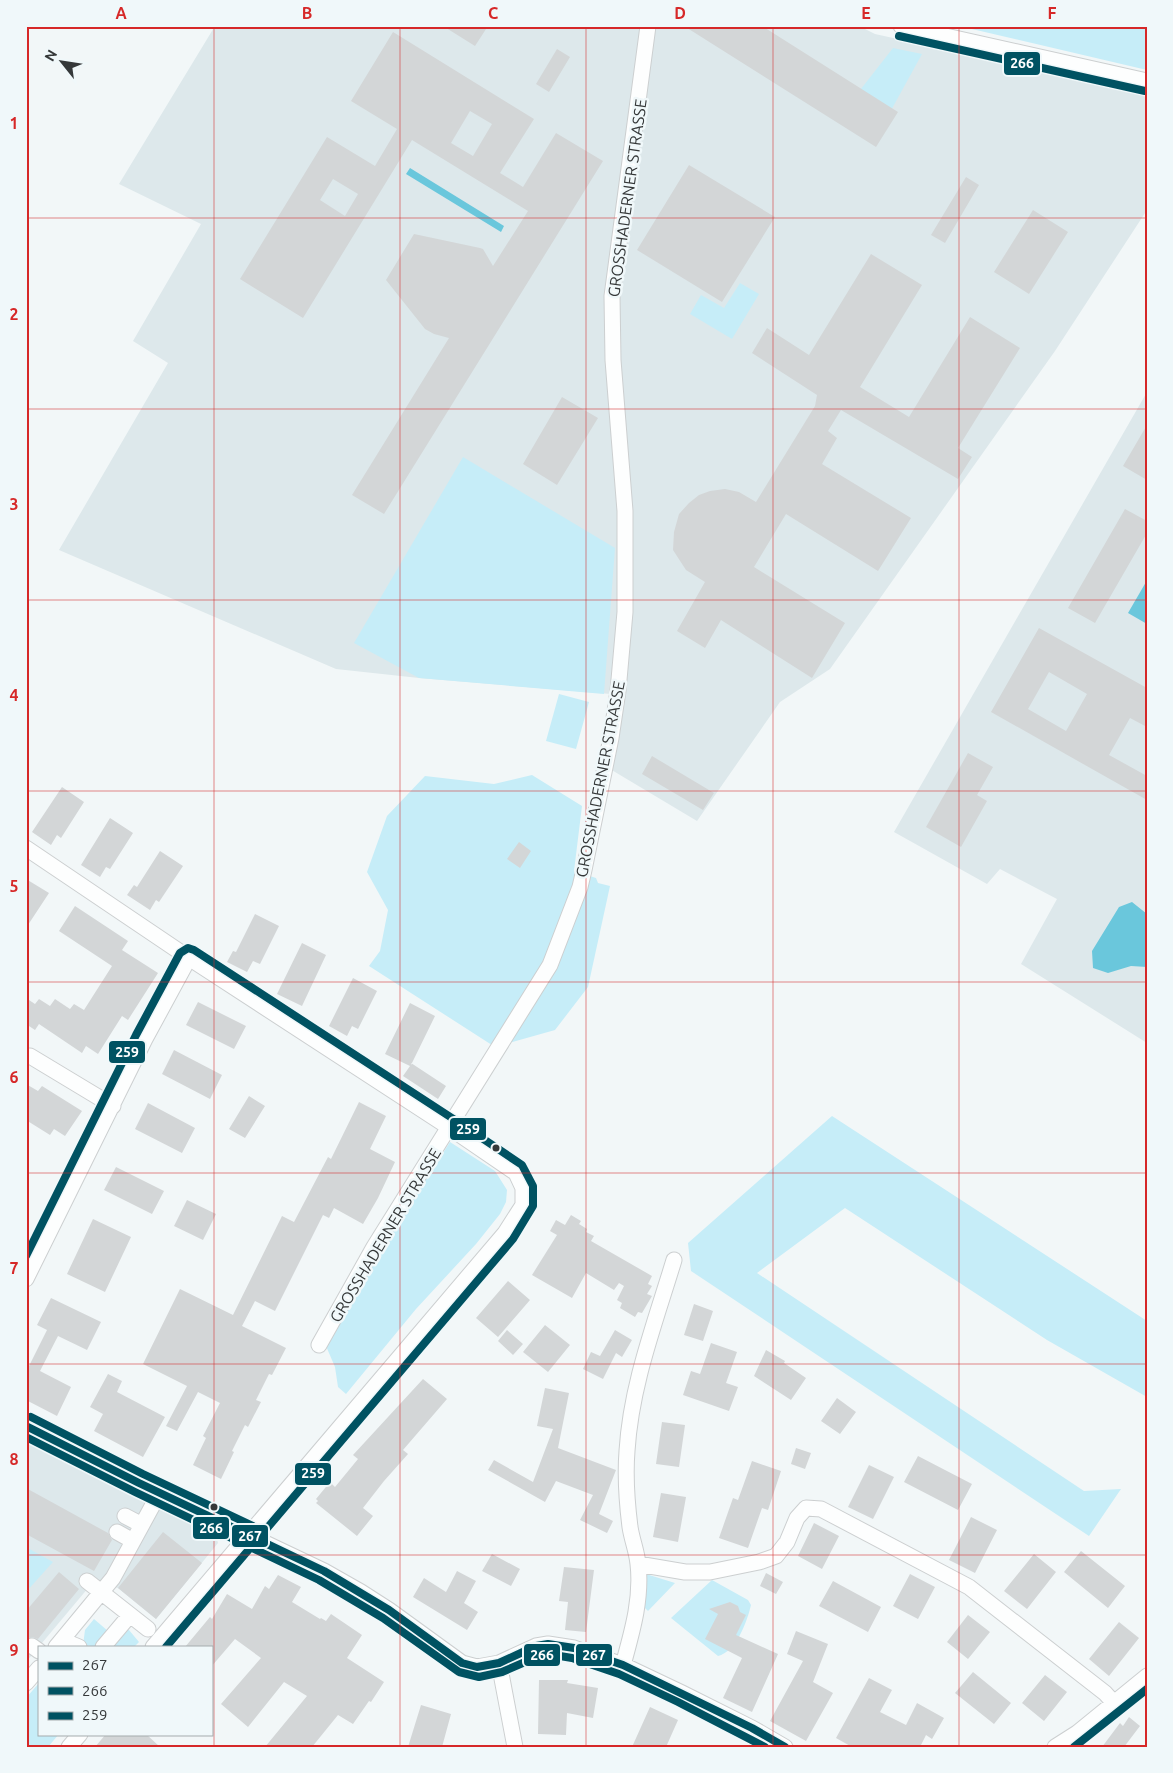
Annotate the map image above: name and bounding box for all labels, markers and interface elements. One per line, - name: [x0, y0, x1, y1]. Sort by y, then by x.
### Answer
- text: A: [115, 4, 127, 22]
- text: B: [302, 4, 312, 22]
- text: C: [488, 4, 498, 22]
- text: D: [674, 4, 686, 22]
- text: E: [861, 4, 871, 22]
- text: F: [1048, 4, 1057, 22]
- north arrow: [38, 38, 88, 88]
- text: N: [41, 47, 60, 64]
- line badge: 266: [1003, 51, 1041, 76]
- text: 266: [1010, 55, 1034, 71]
- street label: GROSSHADERNER STRASSE: [604, 98, 650, 298]
- text: 1: [9, 114, 19, 132]
- text: 2: [9, 305, 19, 323]
- text: 3: [9, 495, 19, 513]
- street label: GROSSHADERNER STRASSE: [572, 679, 628, 879]
- text: 4: [9, 686, 19, 704]
- text: 5: [9, 877, 19, 895]
- line badge: 259: [108, 1040, 146, 1064]
- text: 259: [115, 1044, 139, 1060]
- text: 6: [9, 1068, 19, 1086]
- line badge: 259: [449, 1117, 487, 1141]
- text: 259: [456, 1121, 480, 1137]
- unlabelled marker: [491, 1143, 501, 1153]
- street label: GROSSHADERNER STRASSE: [326, 1145, 444, 1325]
- text: 7: [9, 1259, 19, 1277]
- text: 8: [9, 1450, 19, 1468]
- line badge: 259: [294, 1462, 332, 1486]
- text: 259: [301, 1465, 325, 1481]
- unlabelled marker: [209, 1502, 219, 1512]
- line badge: 266: [192, 1516, 230, 1540]
- text: 266: [199, 1520, 223, 1536]
- line badge: 267: [231, 1524, 269, 1548]
- text: 267: [238, 1528, 262, 1544]
- text: 9: [9, 1641, 19, 1659]
- line badge: 266: [523, 1643, 561, 1667]
- line badge: 267: [575, 1643, 613, 1667]
- legend: [38, 1646, 212, 1736]
- text: 266: [530, 1647, 554, 1663]
- text: 267: [582, 1647, 606, 1663]
- text: 267: [82, 1656, 107, 1673]
- text: 266: [82, 1682, 107, 1699]
- text: 259: [82, 1706, 107, 1723]

